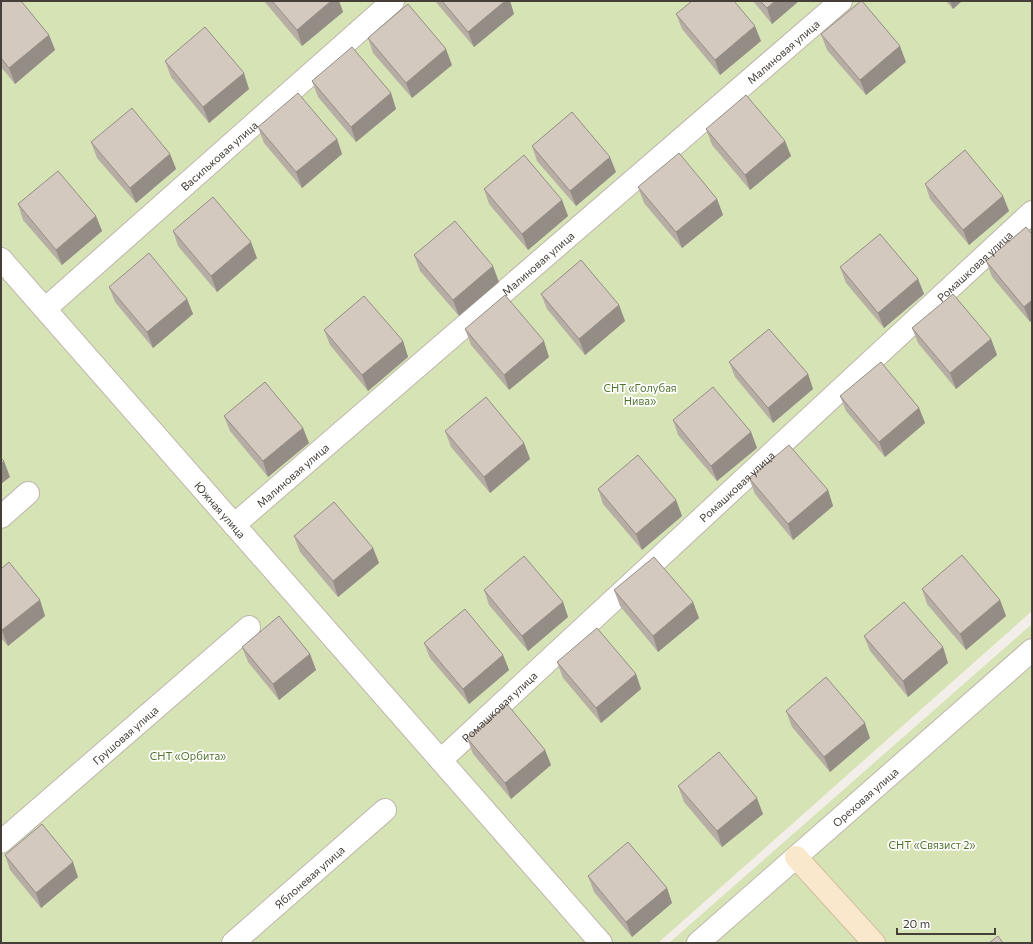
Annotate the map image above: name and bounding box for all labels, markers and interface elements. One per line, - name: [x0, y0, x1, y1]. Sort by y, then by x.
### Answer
- street label: Малиновая улица: [744, 17, 822, 86]
- street label: Васильковая улица: [178, 118, 260, 193]
- street label: Малиновая улица: [499, 228, 576, 298]
- street label: Ромашковая улица: [934, 228, 1014, 304]
- park label: СНТ «Голубая Нива»: [603, 381, 677, 407]
- street label: Малиновая улица: [254, 440, 331, 509]
- street label: Ромашковая улица: [696, 448, 777, 524]
- street label: Южная улица: [192, 478, 249, 540]
- street label: Ромашковая улица: [459, 668, 539, 744]
- street label: Грушовая улица: [89, 703, 160, 767]
- park label: СНТ «Орбита»: [150, 749, 226, 762]
- street label: Ореховая улица: [829, 764, 900, 829]
- park label: СНТ «Связист 2»: [888, 838, 976, 851]
- street label: Яблоневая улица: [271, 842, 347, 911]
- scale bar: [897, 910, 995, 936]
- text: 20 m: [903, 916, 930, 930]

